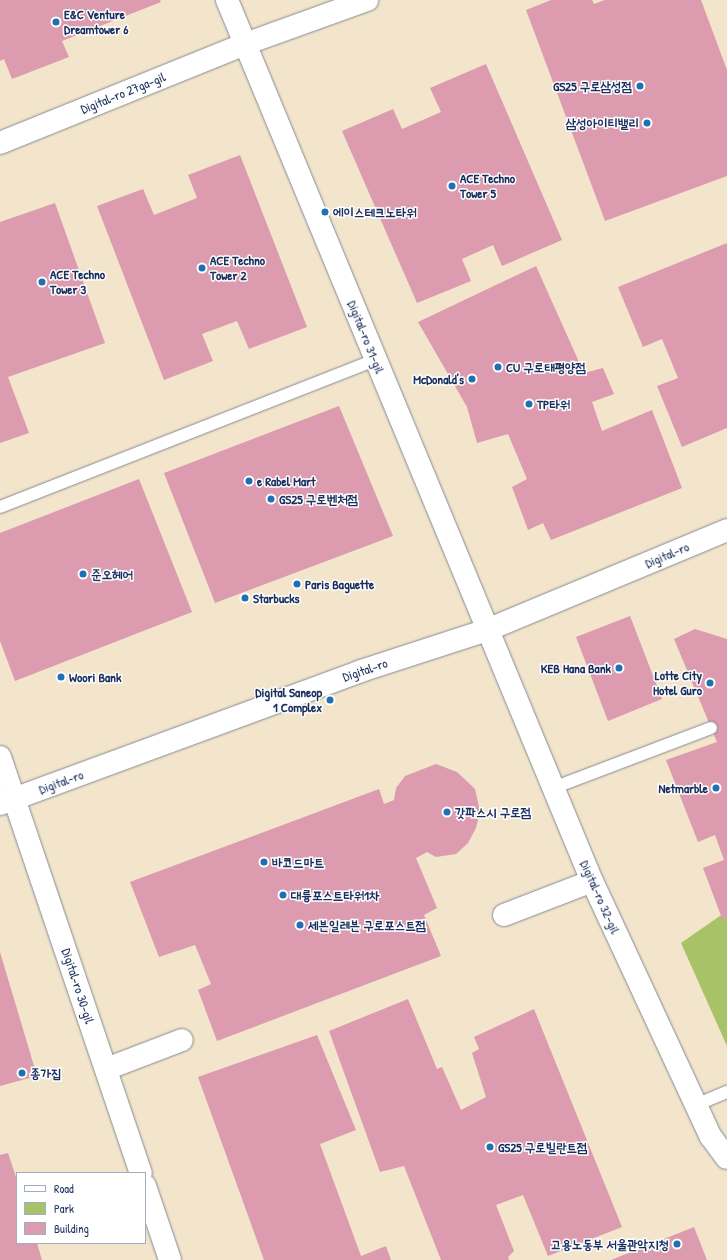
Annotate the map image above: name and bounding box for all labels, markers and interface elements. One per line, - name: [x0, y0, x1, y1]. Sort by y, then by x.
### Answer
- place label: E&C Venture Dreamtower 6: [64, 7, 128, 38]
- marker: E&C Venture Dreamtower 6: [51, 17, 61, 27]
- street label: Digital-ro 27ga-gil: [78, 69, 168, 117]
- place label: GS25 구로삼성점: [553, 78, 632, 94]
- marker: GS25 구로삼성점: [635, 81, 645, 91]
- place label: 삼성아이티밸리: [566, 115, 639, 131]
- marker: 삼성아이티밸리: [642, 118, 652, 128]
- place label: ACE Techno Tower 5: [460, 171, 515, 202]
- marker: ACE Techno Tower 5: [447, 181, 457, 191]
- place label: 에이스테크노타워: [333, 204, 417, 220]
- marker: 에이스테크노타워: [320, 207, 330, 217]
- place label: ACE Techno Tower 2: [210, 253, 265, 284]
- marker: ACE Techno Tower 2: [197, 263, 207, 273]
- place label: ACE Techno Tower 3: [50, 267, 105, 298]
- marker: ACE Techno Tower 3: [37, 277, 47, 287]
- street label: Digital-ro 31-gil: [344, 298, 388, 376]
- place label: CU 구로태평양점: [506, 359, 586, 375]
- marker: CU 구로태평양점: [493, 362, 503, 372]
- place label: McDonald's: [413, 371, 464, 387]
- marker: McDonald's: [467, 374, 477, 384]
- place label: TP타워: [537, 396, 570, 412]
- marker: TP타워: [524, 399, 534, 409]
- place label: e Rabel Mart: [257, 473, 315, 489]
- marker: e Rabel Mart: [244, 476, 254, 486]
- place label: GS25 구로벤처점: [279, 491, 358, 507]
- marker: GS25 구로벤처점: [266, 494, 276, 504]
- street label: Digital-ro: [643, 539, 691, 571]
- place label: 준오헤어: [91, 566, 133, 582]
- marker: 준오헤어: [78, 569, 88, 579]
- place label: Paris Baguette: [305, 576, 374, 592]
- marker: Paris Baguette: [292, 579, 302, 589]
- place label: Starbucks: [253, 590, 300, 606]
- marker: Starbucks: [240, 593, 250, 603]
- street label: Digital-ro: [341, 655, 389, 685]
- place label: KEB Hana Bank: [541, 660, 611, 676]
- marker: KEB Hana Bank: [614, 663, 624, 673]
- place label: Lotte City Hotel Guro: [653, 668, 702, 699]
- place label: Woori Bank: [69, 669, 121, 685]
- marker: Woori Bank: [56, 672, 66, 682]
- marker: Lotte City Hotel Guro: [705, 678, 715, 688]
- place label: Digital Saneop 1 Complex: [255, 685, 322, 716]
- marker: Digital Saneop 1 Complex: [325, 695, 335, 705]
- street label: Digital-ro: [37, 767, 85, 797]
- place label: Netmarble: [659, 780, 708, 796]
- marker: Netmarble: [711, 783, 721, 793]
- place label: 갓파스시 구로점: [455, 804, 531, 820]
- marker: 갓파스시 구로점: [442, 807, 452, 817]
- place label: 바코드마트: [272, 854, 324, 870]
- marker: 바코드마트: [259, 857, 269, 867]
- street label: Digital-ro 32-gil: [577, 858, 623, 936]
- place label: 대륭포스트타워1차: [291, 887, 379, 903]
- marker: 대륭포스트타워1차: [278, 890, 288, 900]
- place label: 세븐일레븐 구로포스트점: [308, 917, 426, 933]
- marker: 세븐일레븐 구로포스트점: [295, 920, 305, 930]
- street label: Digital-ro 30-gil: [58, 946, 98, 1026]
- place label: 종가집: [30, 1065, 61, 1081]
- marker: 종가집: [17, 1068, 27, 1078]
- place label: GS25 구로빌란트점: [498, 1139, 588, 1155]
- marker: GS25 구로빌란트점: [485, 1142, 495, 1152]
- legend: [16, 1172, 146, 1244]
- text: Road: [54, 1180, 74, 1197]
- text: Park: [54, 1200, 74, 1217]
- text: Building: [54, 1220, 89, 1237]
- place label: 고용노동부 서울관악지청: [551, 1236, 669, 1252]
- marker: 고용노동부 서울관악지청: [672, 1239, 682, 1249]

